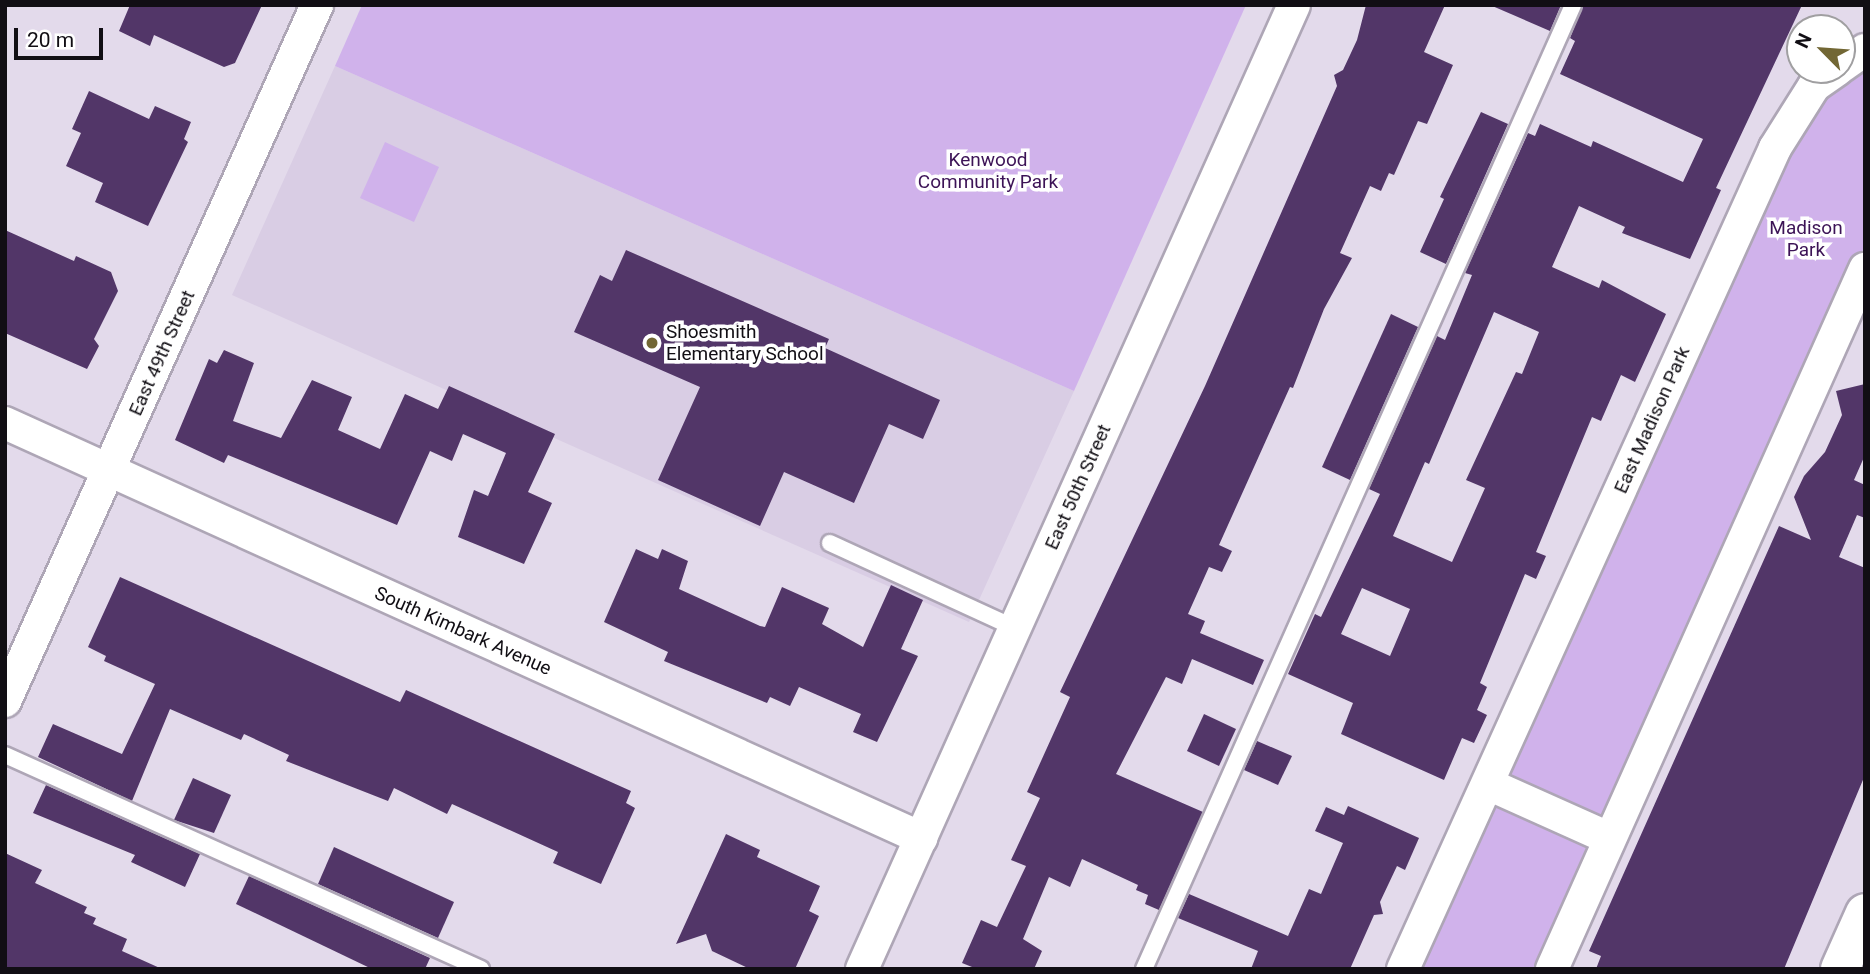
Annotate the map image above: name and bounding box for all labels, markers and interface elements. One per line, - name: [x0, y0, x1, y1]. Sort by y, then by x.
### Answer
- scale bar: [18, 14, 107, 58]
- north arrow: [1786, 14, 1856, 84]
- text: 20 m: [27, 28, 74, 52]
- text: N: [1790, 30, 1817, 52]
- park label: Kenwood Community Park: [918, 149, 1058, 193]
- park label: Madison Park: [1769, 217, 1843, 261]
- street label: East 49th Street: [124, 287, 200, 419]
- place label: Shoesmith Elementary School: [666, 321, 824, 365]
- marker: Shoesmith Elementary School: [644, 335, 660, 351]
- street label: East Madison Park: [1609, 343, 1695, 497]
- street label: East 50th Street: [1040, 421, 1116, 553]
- street label: South Kimbark Avenue: [371, 582, 555, 680]

